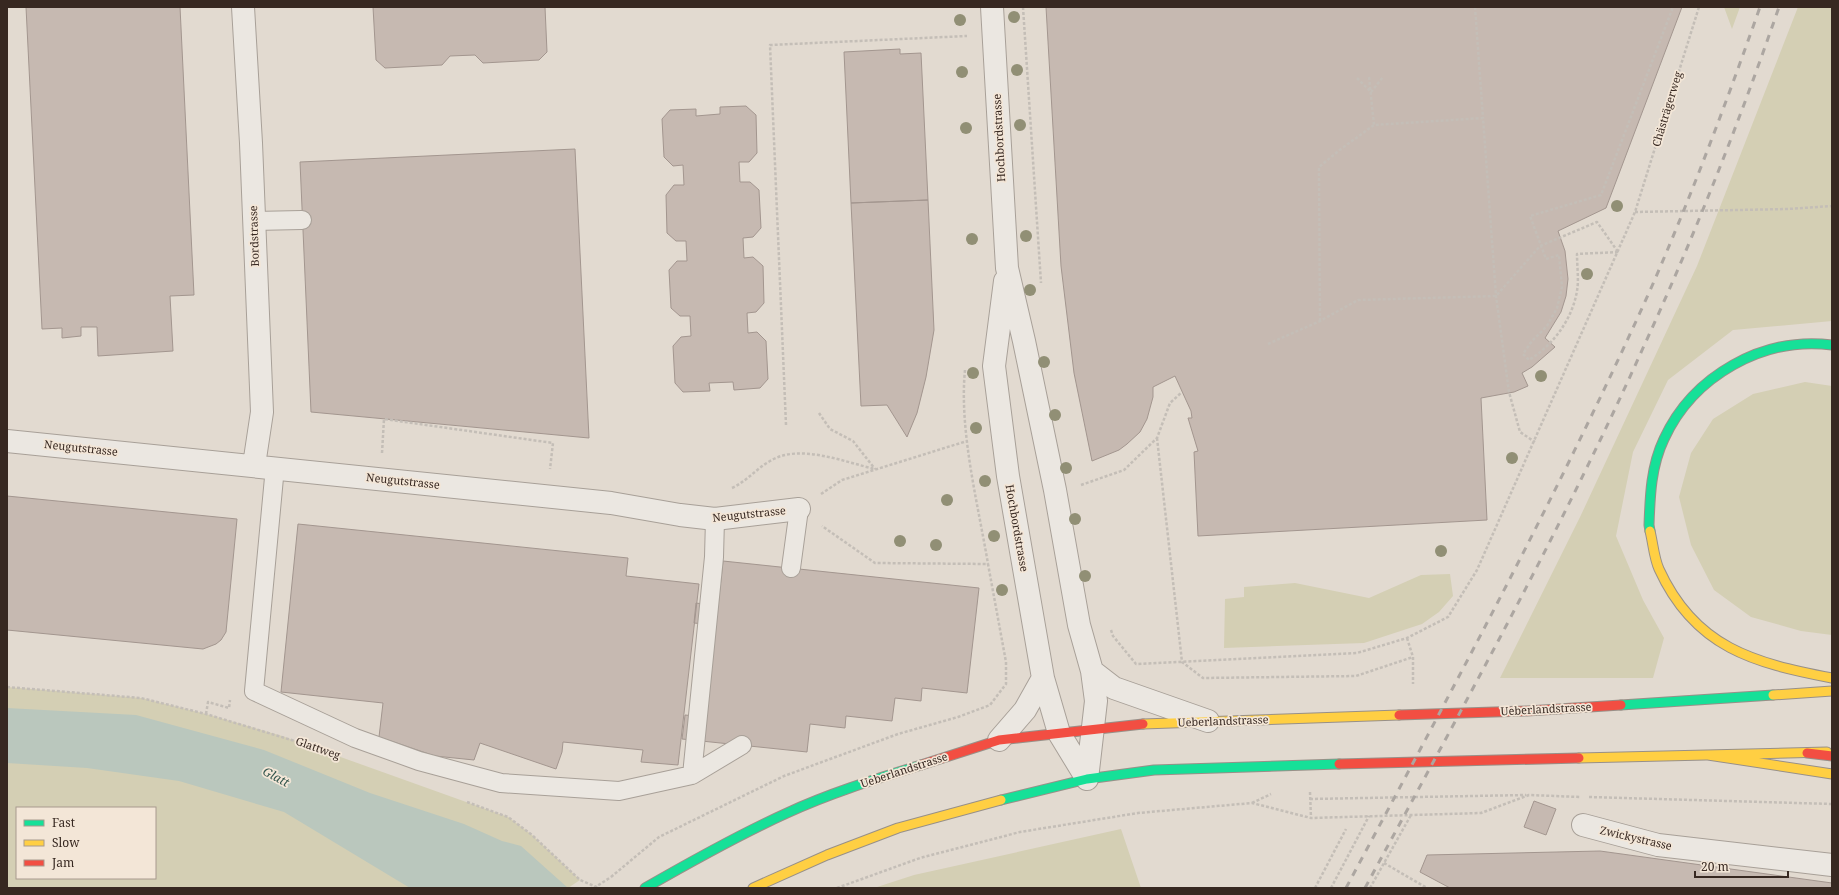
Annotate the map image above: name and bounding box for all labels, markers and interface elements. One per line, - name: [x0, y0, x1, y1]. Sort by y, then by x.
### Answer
- street label: Chästrägerweg: [1648, 69, 1685, 148]
- street label: Hochbordstrasse: [989, 93, 1008, 183]
- street label: Bordstrasse: [245, 205, 262, 267]
- street label: Neugutstrasse: [44, 436, 119, 459]
- street label: Neugutstrasse: [366, 469, 441, 492]
- street label: Hochbordstrasse: [1002, 483, 1033, 573]
- street label: Neugutstrasse: [711, 502, 787, 525]
- street label: Ueberlandstrasse: [1500, 699, 1592, 718]
- street label: Ueberlandstrasse: [1177, 711, 1269, 730]
- street label: Glattweg: [294, 733, 343, 762]
- street label: Ueberlandstrasse: [858, 748, 949, 791]
- water label: Glatt: [260, 762, 293, 791]
- legend: [16, 807, 156, 879]
- text: Fast: [52, 814, 75, 831]
- street label: Zwickystrasse: [1599, 822, 1674, 853]
- text: Slow: [52, 834, 80, 851]
- scale bar: [1695, 853, 1788, 879]
- text: Jam: [51, 854, 74, 871]
- text: 20 m: [1701, 858, 1729, 875]

